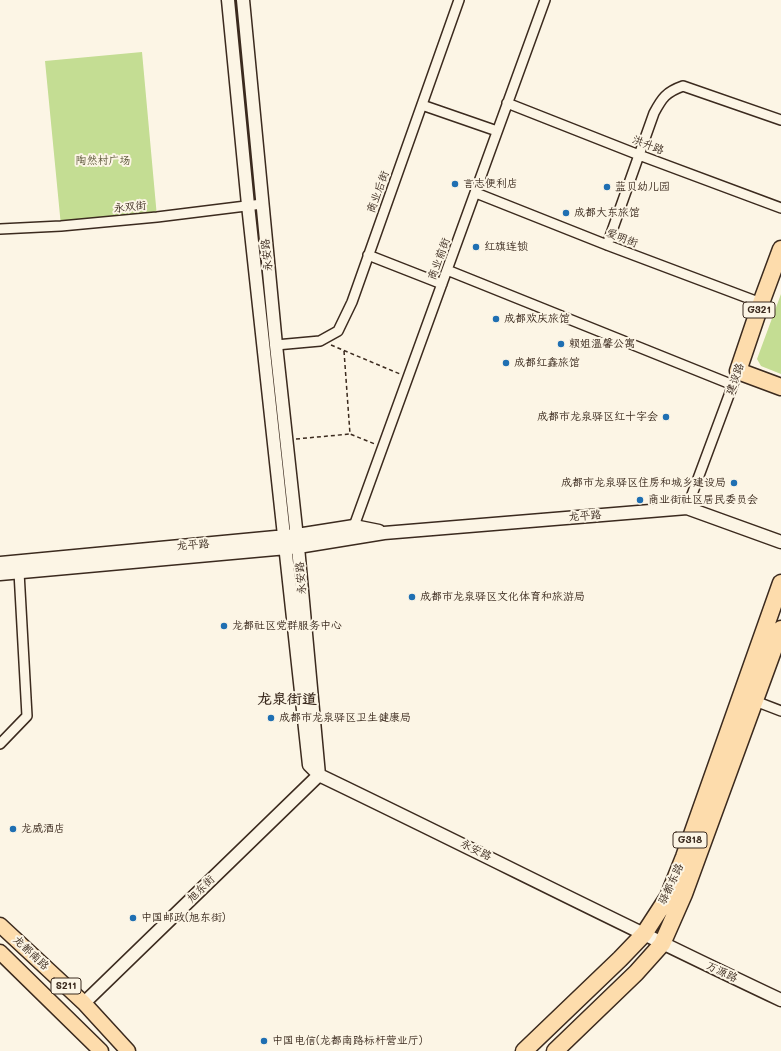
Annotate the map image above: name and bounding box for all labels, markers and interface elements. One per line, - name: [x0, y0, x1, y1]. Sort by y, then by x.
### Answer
- street label: 洪升路: [630, 133, 666, 157]
- park label: 陶然村广场: [76, 154, 130, 168]
- street label: 商业后街: [364, 169, 392, 215]
- place label: 言志便利店: [463, 177, 518, 191]
- marker: 言志便利店: [450, 179, 460, 189]
- place label: 蓝贝幼儿园: [615, 180, 670, 194]
- marker: 蓝贝幼儿园: [602, 182, 612, 192]
- street label: 永双街: [113, 199, 147, 215]
- place label: 成都大东旅馆: [574, 206, 640, 220]
- marker: 成都大东旅馆: [561, 208, 571, 218]
- street label: 爱明街: [604, 226, 640, 250]
- street label: 商业前街: [425, 236, 453, 282]
- street label: 永安路: [259, 238, 275, 272]
- place label: 红旗连锁: [484, 240, 528, 254]
- marker: 红旗连锁: [471, 242, 481, 252]
- road number: G321: [743, 302, 775, 318]
- place label: 成都欢庆旅馆: [504, 312, 570, 326]
- marker: 成都欢庆旅馆: [491, 314, 501, 324]
- place label: 赖姐温馨公寓: [569, 337, 635, 351]
- marker: 赖姐温馨公寓: [556, 339, 566, 349]
- place label: 成都红鑫旅馆: [514, 356, 580, 370]
- marker: 成都红鑫旅馆: [501, 358, 511, 368]
- street label: 建设路: [723, 361, 747, 397]
- place label: 成都市龙泉驿区红十字会: [537, 410, 658, 424]
- marker: 成都市龙泉驿区红十字会: [661, 412, 671, 422]
- place label: 成都市龙泉驿区住房和城乡建设局: [561, 476, 726, 490]
- marker: 成都市龙泉驿区住房和城乡建设局: [729, 478, 739, 488]
- place label: 商业街社区居民委员会: [648, 493, 758, 507]
- marker: 商业街社区居民委员会: [635, 495, 645, 505]
- street label: 龙平路: [568, 508, 602, 524]
- street label: 龙平路: [176, 537, 210, 553]
- street label: 永安路: [293, 561, 309, 595]
- place label: 成都市龙泉驿区文化体育和旅游局: [420, 590, 585, 604]
- marker: 成都市龙泉驿区文化体育和旅游局: [407, 592, 417, 602]
- place label: 龙都社区党群服务中心: [232, 619, 342, 633]
- marker: 龙都社区党群服务中心: [219, 621, 229, 631]
- district label: 龙泉街道: [257, 690, 317, 708]
- place label: 成都市龙泉驿区卫生健康局: [279, 711, 411, 725]
- marker: 成都市龙泉驿区卫生健康局: [266, 713, 276, 723]
- place label: 龙威酒店: [21, 822, 65, 836]
- marker: 龙威酒店: [8, 824, 18, 834]
- road number: G318: [673, 832, 707, 848]
- street label: 永安路: [458, 837, 494, 863]
- street label: 驿都东路: [656, 861, 686, 907]
- street label: 旭东街: [185, 873, 217, 905]
- place label: 中国邮政(旭东街): [141, 911, 225, 925]
- marker: 中国邮政(旭东街): [128, 913, 138, 923]
- street label: 龙都南路: [10, 933, 52, 973]
- street label: 万源路: [704, 959, 740, 985]
- road number: S211: [51, 978, 81, 994]
- place label: 中国电信(龙都南路标杆营业厅): [272, 1034, 422, 1048]
- marker: 中国电信(龙都南路标杆营业厅): [259, 1036, 269, 1046]

